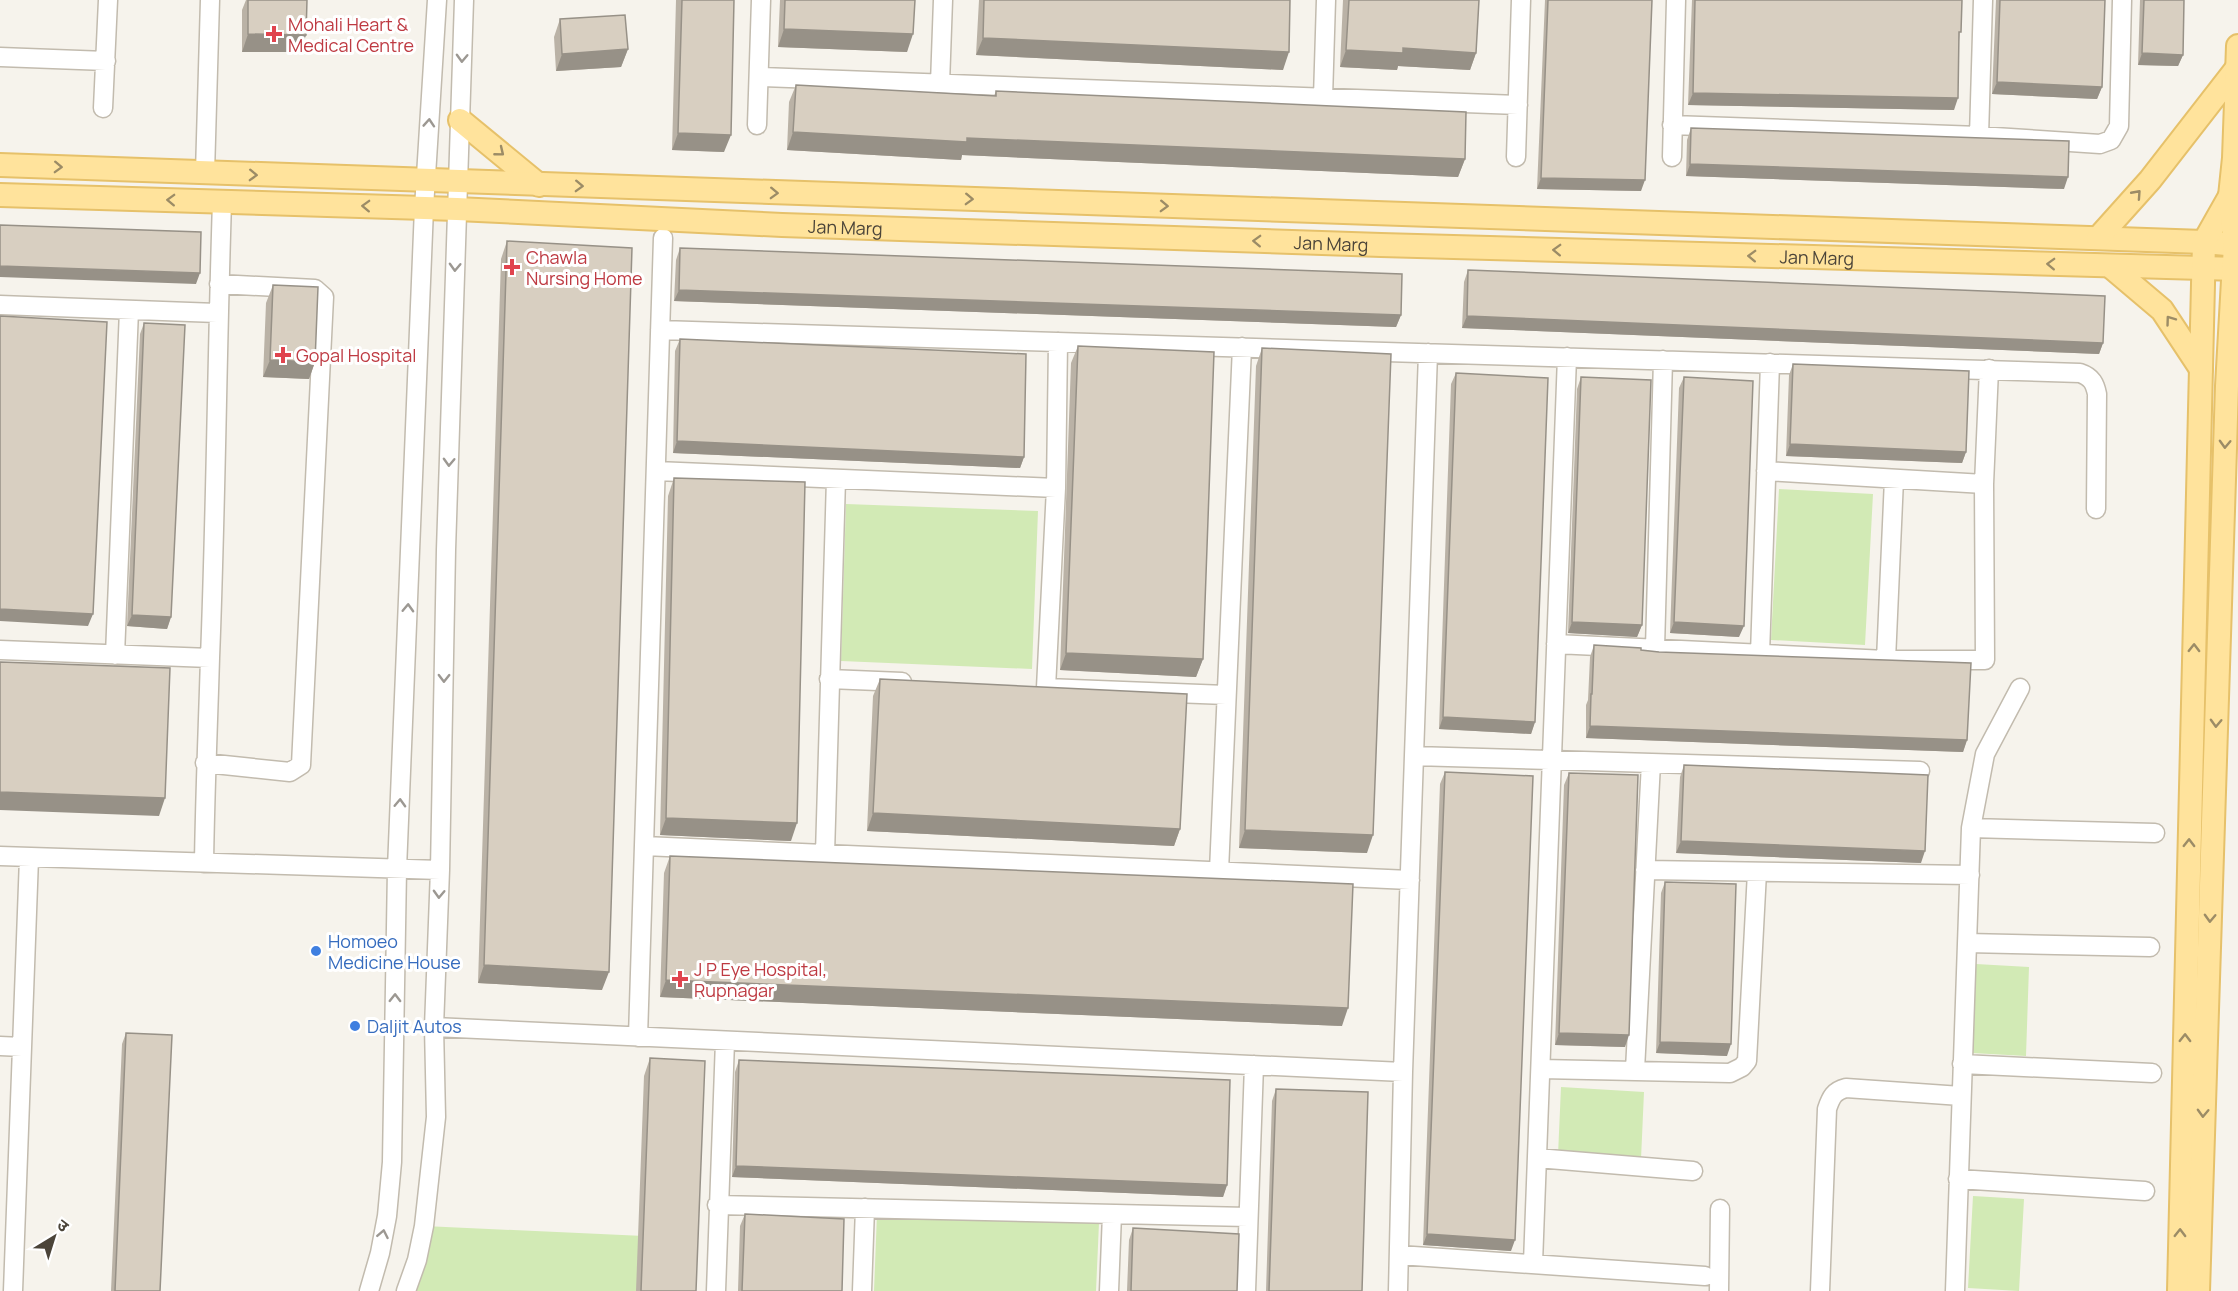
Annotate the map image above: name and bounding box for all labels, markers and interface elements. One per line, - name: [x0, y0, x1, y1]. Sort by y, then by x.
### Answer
- place label: Mohali Heart & Medical Centre: [288, 12, 414, 57]
- marker: Mohali Heart & Medical Centre: [265, 25, 283, 43]
- one-way arrow: [456, 54, 469, 63]
- one-way arrow: [423, 118, 436, 127]
- one-way arrow: [493, 145, 504, 156]
- one-way arrow: [54, 161, 63, 173]
- one-way arrow: [249, 169, 258, 181]
- one-way arrow: [575, 180, 584, 192]
- one-way arrow: [770, 186, 779, 199]
- one-way arrow: [2130, 191, 2141, 201]
- one-way arrow: [965, 193, 974, 206]
- one-way arrow: [166, 194, 175, 207]
- one-way arrow: [361, 200, 370, 213]
- one-way arrow: [1160, 200, 1169, 213]
- street label: Jan Marg: [808, 214, 883, 240]
- street label: Jan Marg: [1293, 230, 1369, 257]
- one-way arrow: [1252, 234, 1261, 247]
- one-way arrow: [1552, 244, 1561, 256]
- street label: Jan Marg: [1779, 244, 1855, 270]
- place label: Chawla Nursing Home: [526, 245, 642, 290]
- one-way arrow: [1747, 249, 1756, 262]
- marker: Chawla Nursing Home: [503, 258, 521, 276]
- one-way arrow: [2047, 258, 2056, 271]
- one-way arrow: [449, 263, 462, 272]
- one-way arrow: [2166, 316, 2177, 327]
- place label: Gopal Hospital: [296, 343, 416, 367]
- marker: Gopal Hospital: [274, 346, 292, 364]
- one-way arrow: [2218, 440, 2231, 449]
- one-way arrow: [443, 458, 455, 467]
- one-way arrow: [401, 604, 414, 613]
- one-way arrow: [2188, 643, 2200, 652]
- one-way arrow: [438, 674, 450, 683]
- one-way arrow: [2209, 719, 2222, 728]
- one-way arrow: [393, 798, 406, 807]
- one-way arrow: [2183, 838, 2196, 847]
- one-way arrow: [433, 890, 446, 899]
- one-way arrow: [2203, 914, 2216, 923]
- place label: Homoeo Medicine House: [328, 929, 461, 974]
- marker: Homoeo Medicine House: [309, 944, 323, 958]
- place label: J P Eye Hospital, Rupnagar: [694, 957, 827, 1002]
- marker: J P Eye Hospital, Rupnagar: [671, 970, 689, 988]
- one-way arrow: [389, 993, 401, 1002]
- place label: Daljit Autos: [367, 1014, 462, 1038]
- marker: Daljit Autos: [348, 1019, 362, 1033]
- one-way arrow: [2178, 1033, 2191, 1042]
- one-way arrow: [2197, 1108, 2210, 1117]
- north arrow: [24, 1207, 84, 1267]
- text: उ: [53, 1214, 74, 1237]
- one-way arrow: [2174, 1228, 2186, 1237]
- one-way arrow: [376, 1230, 389, 1240]

